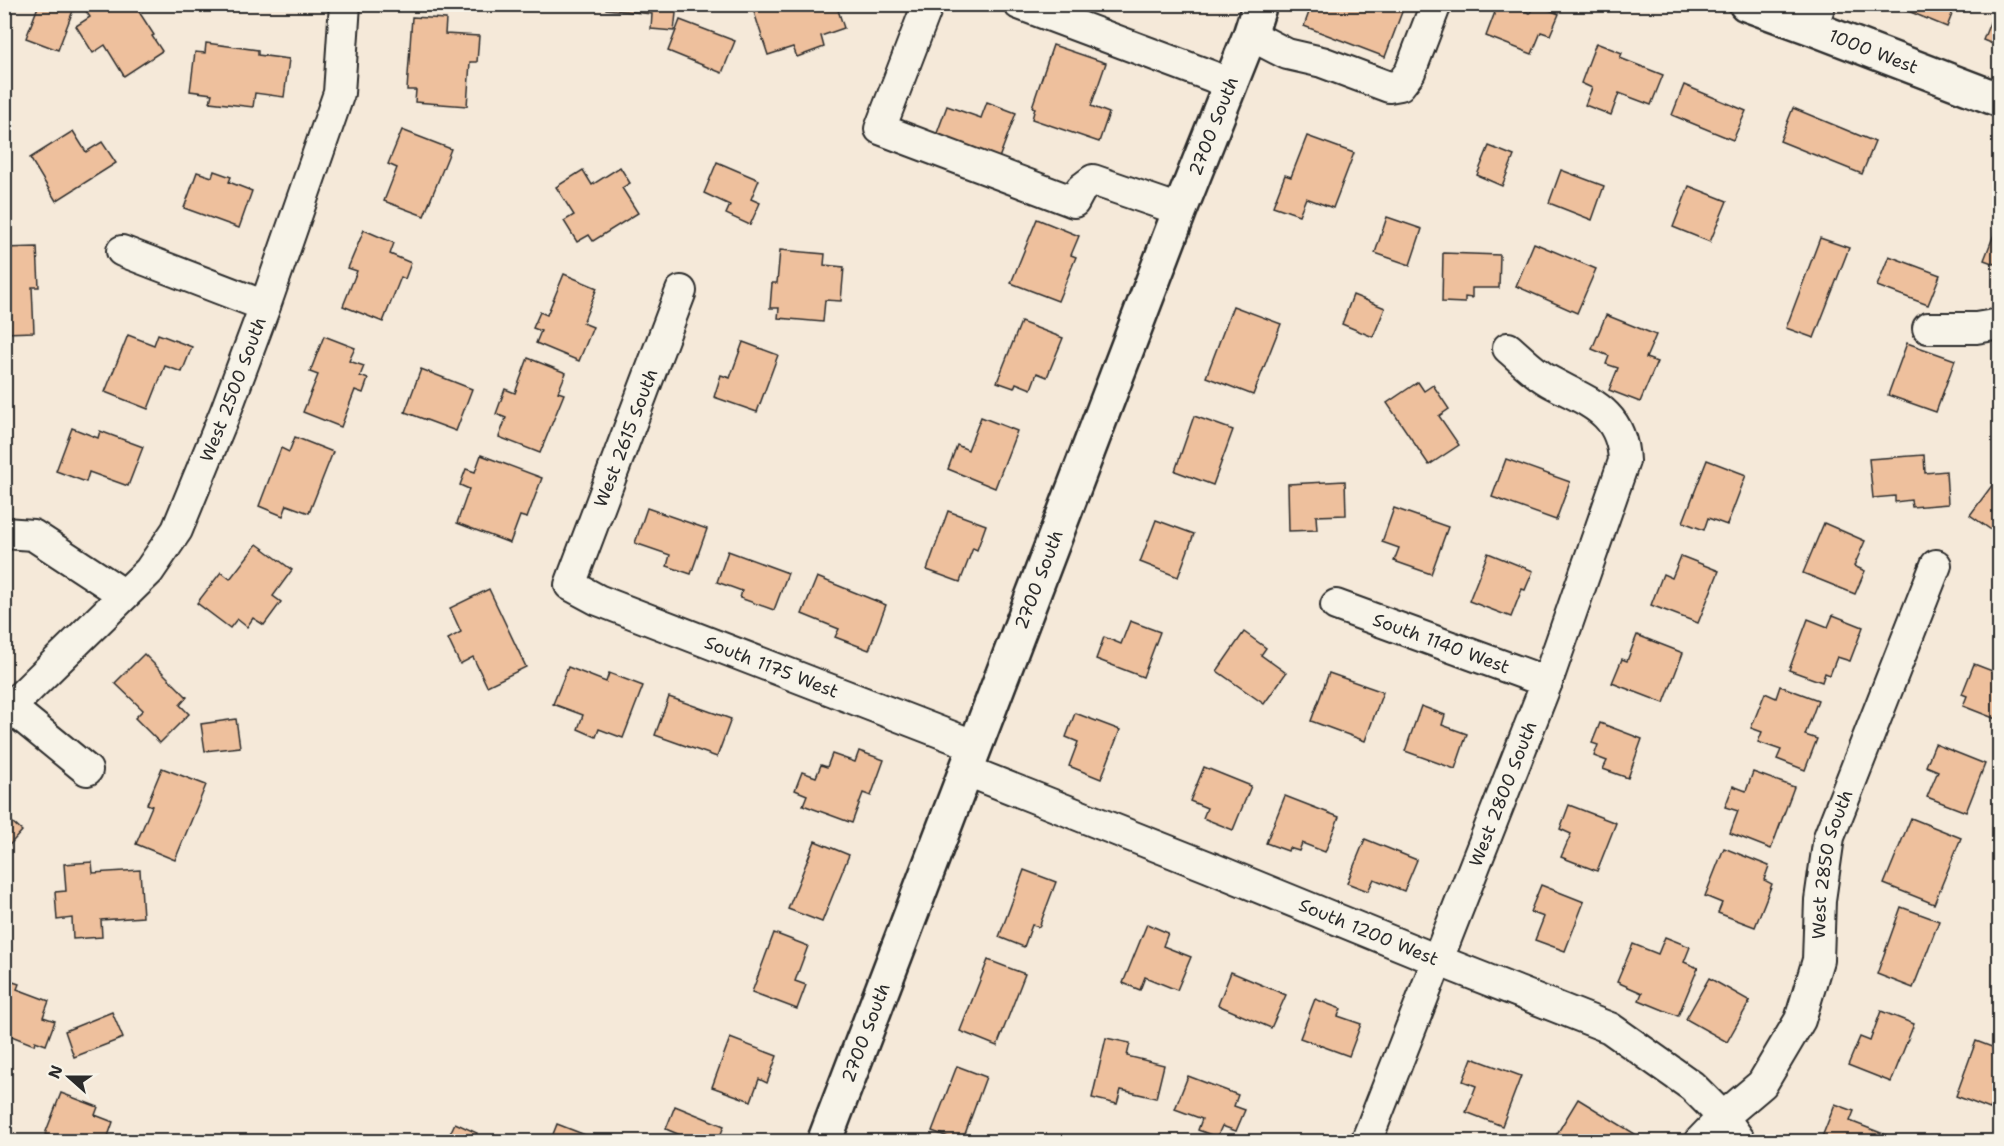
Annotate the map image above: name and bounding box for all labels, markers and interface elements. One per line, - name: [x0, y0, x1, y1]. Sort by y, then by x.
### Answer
- street label: 1000 West: [1825, 24, 1922, 80]
- street label: 2700 South: [1183, 73, 1244, 179]
- street label: West 2500 South: [194, 314, 272, 465]
- street label: West 2615 South: [589, 365, 663, 511]
- street label: 2700 South: [1009, 527, 1069, 633]
- street label: South 1140 West: [1370, 607, 1513, 679]
- street label: South 1175 West: [701, 630, 842, 704]
- street label: West 2800 South: [1463, 718, 1542, 870]
- street label: West 2850 South: [1807, 786, 1858, 940]
- street label: South 1200 West: [1295, 893, 1442, 971]
- street label: 2700 South: [836, 980, 896, 1086]
- north arrow: [39, 1047, 99, 1107]
- text: N: [43, 1062, 68, 1081]

